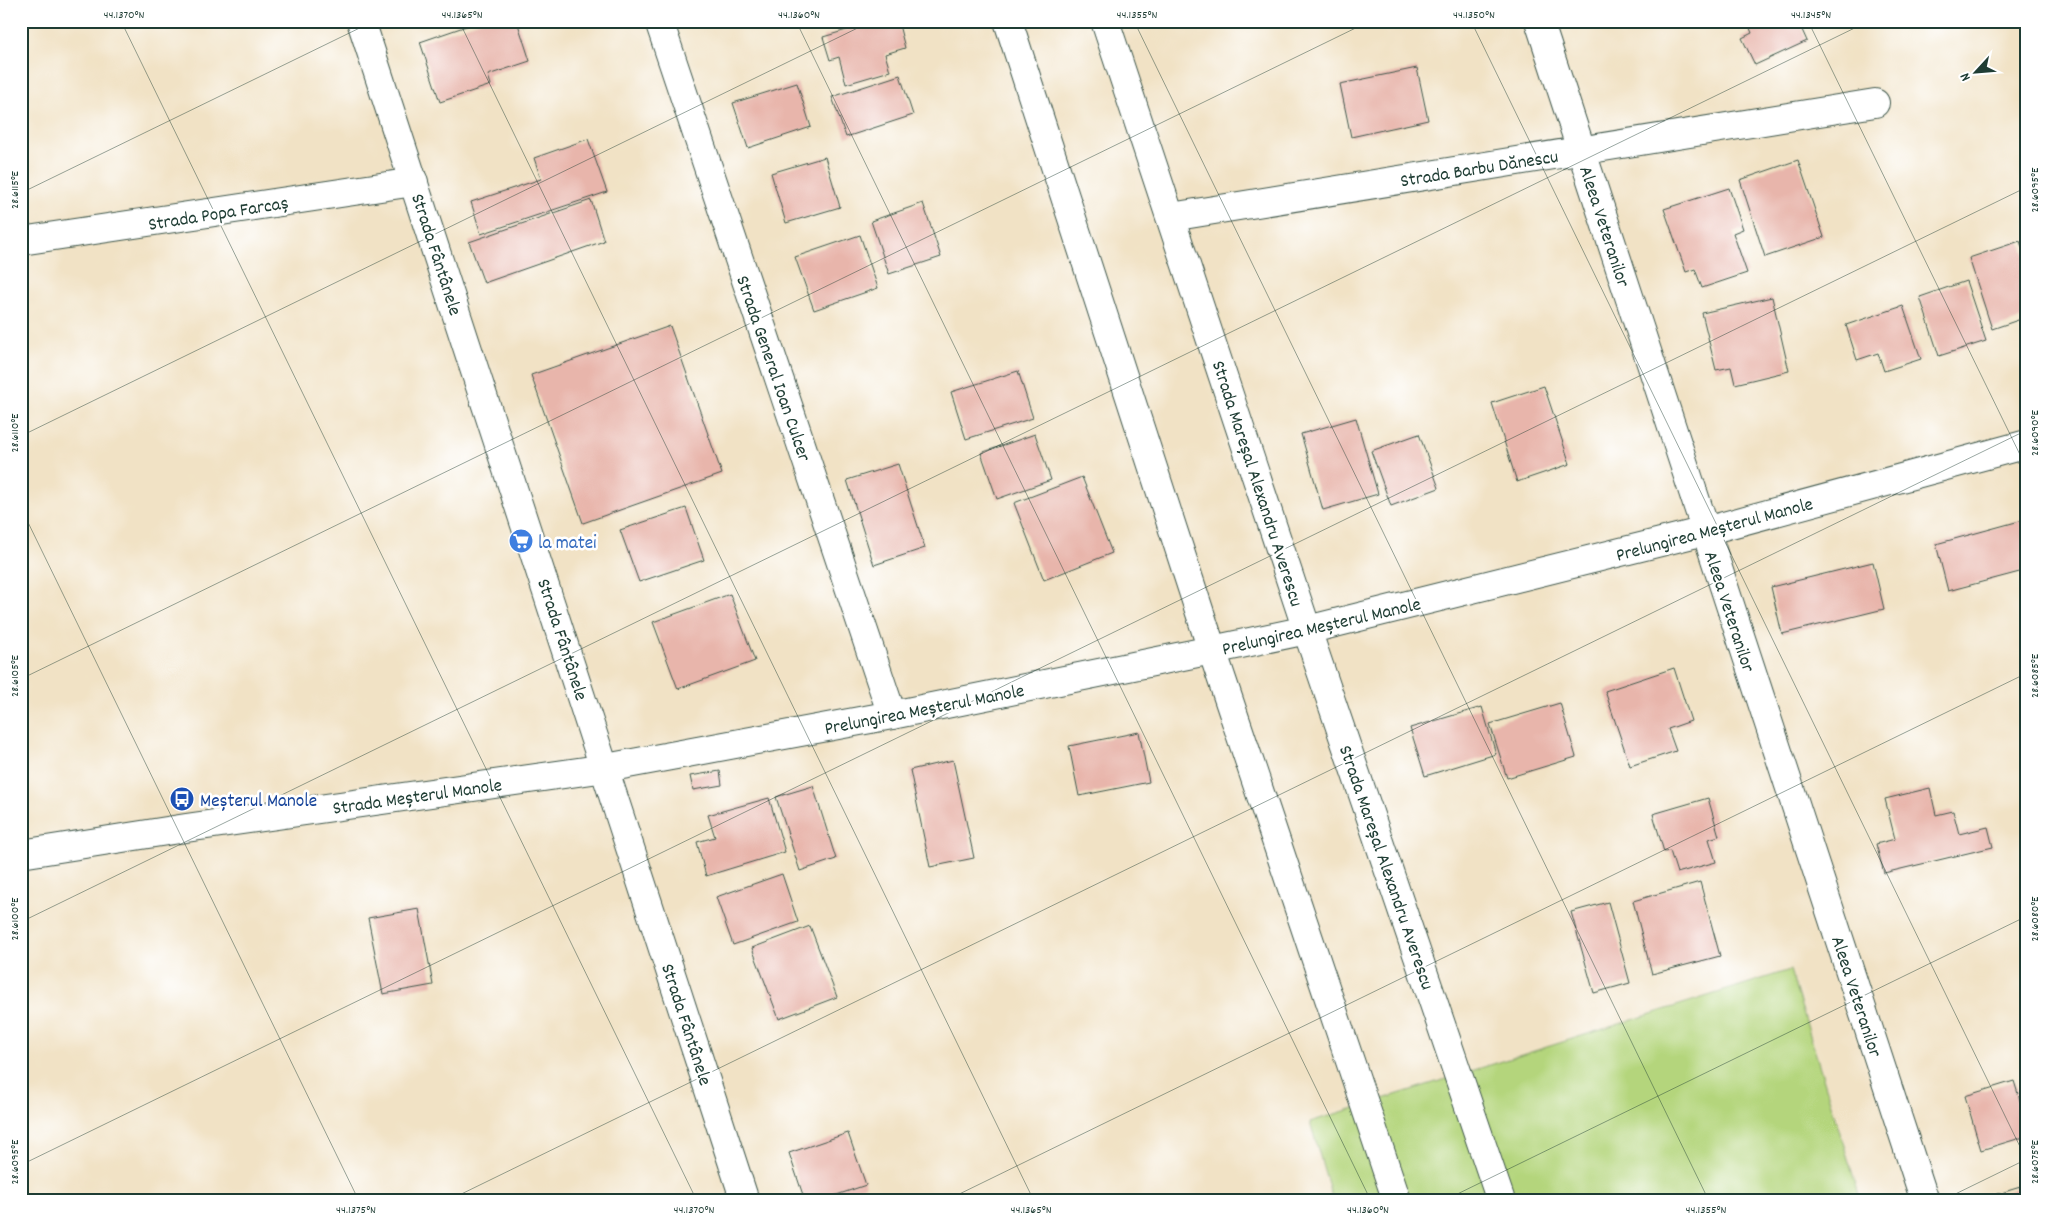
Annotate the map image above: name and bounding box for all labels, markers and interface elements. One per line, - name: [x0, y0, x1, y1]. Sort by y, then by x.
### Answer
- text: 44.1370°N: [104, 7, 144, 24]
- text: 44.1365°N: [441, 7, 483, 24]
- text: 44.1360°N: [778, 7, 820, 24]
- text: 44.1355°N: [1117, 7, 1157, 24]
- text: 44.1350°N: [1453, 7, 1495, 24]
- text: 44.1345°N: [1791, 7, 1831, 24]
- north arrow: [1950, 48, 2000, 98]
- text: N: [1956, 69, 1977, 84]
- street label: Strada Barbu Dănescu: [1399, 145, 1560, 196]
- street label: Aleea Veteranilor: [1570, 163, 1635, 291]
- text: 28.6095°E: [2027, 167, 2044, 212]
- text: 28.6115°E: [7, 170, 24, 209]
- street label: Strada Popa Farcaș: [147, 191, 291, 240]
- street label: Strada Fântânele: [402, 191, 467, 320]
- street label: Strada General Ioan Culcer: [727, 273, 816, 466]
- street label: Strada Mareșal Alexandru Averescu: [1203, 358, 1308, 611]
- text: 28.6090°E: [2027, 410, 2044, 456]
- text: 28.6110°E: [7, 413, 24, 453]
- street label: Prelungirea Meșterul Manole: [1613, 492, 1817, 571]
- supermarket icon: la matei: [508, 528, 534, 554]
- place label: la matei: [538, 531, 597, 558]
- street label: Aleea Veteranilor: [1695, 548, 1760, 676]
- street label: Strada Fântânele: [528, 576, 593, 705]
- street label: Prelungirea Meșterul Manole: [1220, 592, 1424, 664]
- text: 28.6085°E: [2027, 653, 2044, 698]
- text: 28.6105°E: [7, 654, 24, 697]
- street label: Prelungirea Meșterul Manole: [822, 679, 1027, 744]
- street label: Strada Mareșal Alexandru Averescu: [1330, 742, 1439, 994]
- street label: Strada Meșterul Manole: [331, 773, 504, 824]
- bus stop icon: Meșterul Manole: [169, 786, 195, 812]
- place label: Meșterul Manole: [200, 789, 317, 816]
- text: 28.6080°E: [2027, 896, 2044, 942]
- text: 28.6100°E: [7, 897, 24, 940]
- street label: Aleea Veteranilor: [1822, 933, 1887, 1061]
- street label: Strada Fântânele: [652, 961, 717, 1090]
- text: 28.6095°E: [7, 1139, 24, 1184]
- text: 28.6075°E: [2027, 1139, 2044, 1184]
- text: 44.1375°N: [336, 1202, 376, 1219]
- text: 44.1370°N: [674, 1202, 714, 1219]
- text: 44.1365°N: [1010, 1202, 1052, 1219]
- text: 44.1360°N: [1347, 1202, 1389, 1219]
- text: 44.1355°N: [1686, 1202, 1726, 1219]

